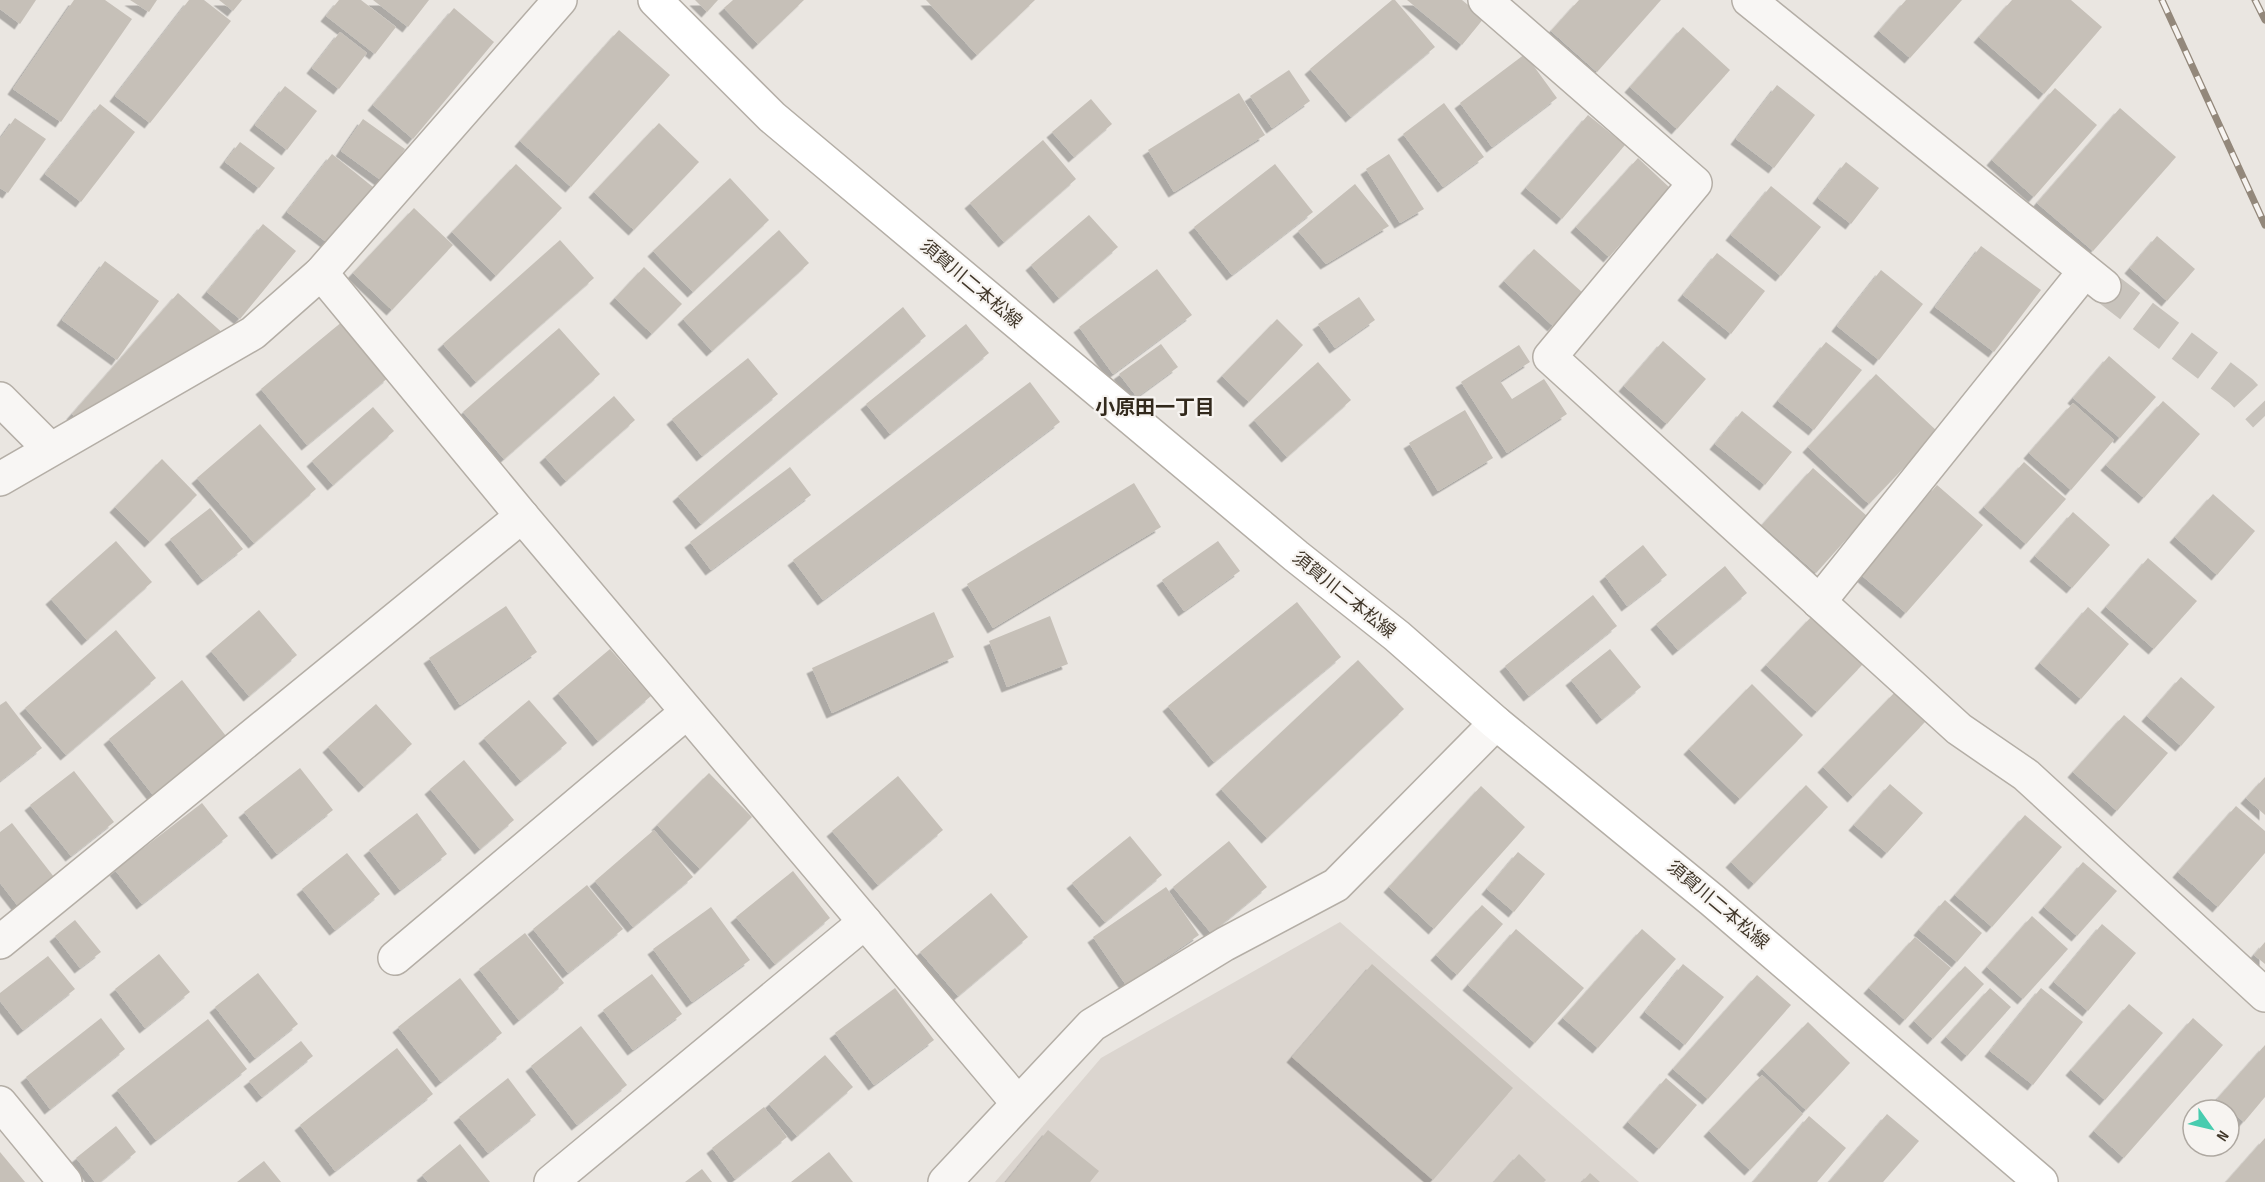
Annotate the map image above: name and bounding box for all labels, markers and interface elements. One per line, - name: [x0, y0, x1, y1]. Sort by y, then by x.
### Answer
- street label: 須賀川二本松線: [916, 235, 1026, 333]
- district label: 小原田一丁目: [1095, 396, 1215, 420]
- street label: 須賀川二本松線: [1288, 547, 1400, 643]
- street label: 須賀川二本松線: [1663, 856, 1773, 954]
- north arrow: [2181, 1098, 2241, 1158]
- text: N: [2212, 1127, 2232, 1144]

